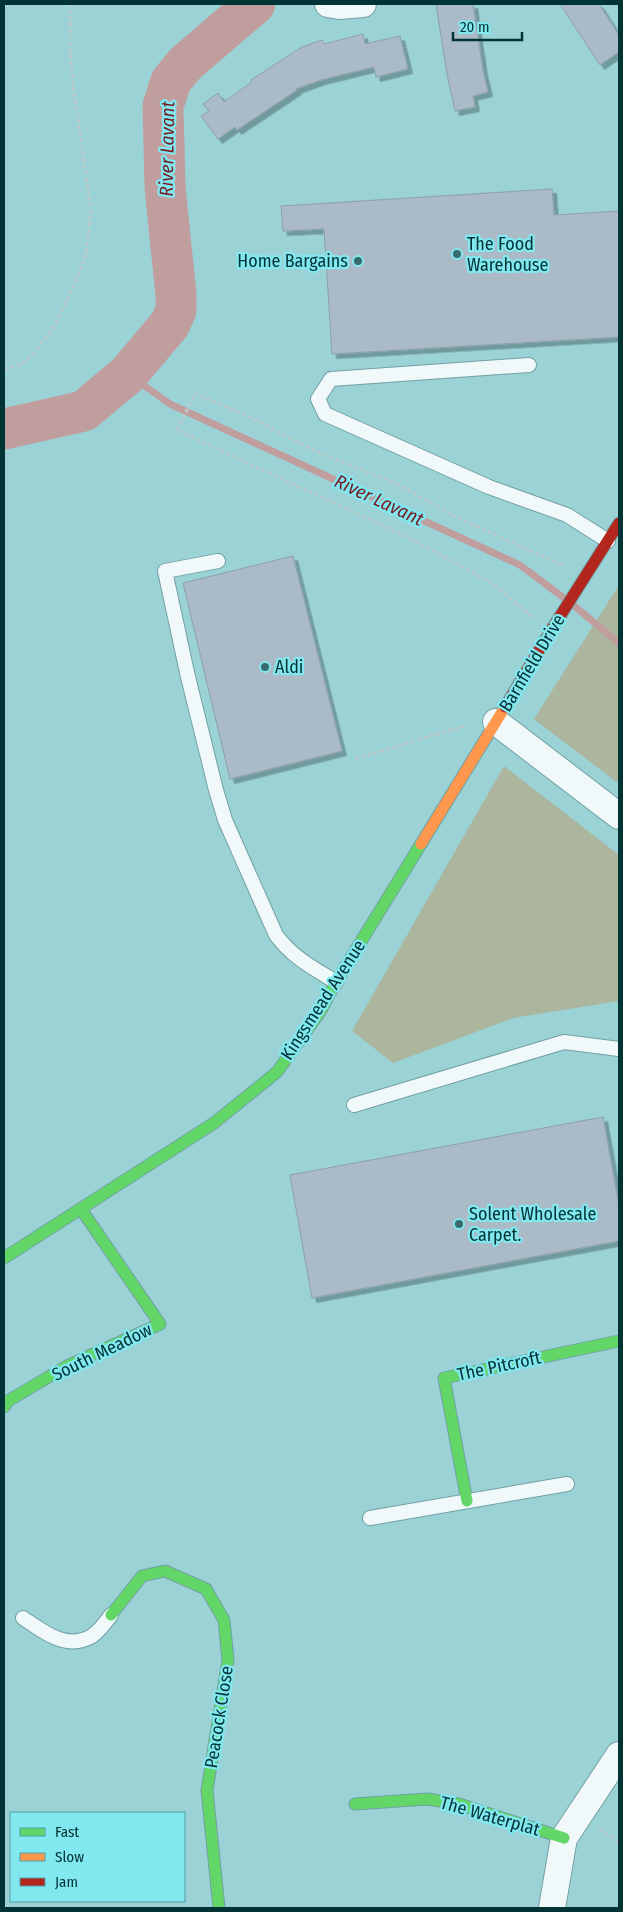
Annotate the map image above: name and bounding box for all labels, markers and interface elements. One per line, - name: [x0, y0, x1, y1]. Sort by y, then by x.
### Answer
- scale bar: [453, 10, 522, 42]
- text: 20 m: [460, 18, 490, 36]
- water label: River Lavant: [155, 100, 179, 197]
- place label: The Food Warehouse: [467, 233, 548, 276]
- marker: The Food Warehouse: [451, 248, 463, 260]
- place label: Home Bargains: [237, 250, 348, 272]
- marker: Home Bargains: [352, 255, 364, 267]
- water label: River Lavant: [331, 469, 428, 531]
- street label: Barnfield Drive: [494, 610, 570, 716]
- place label: Aldi: [275, 656, 303, 678]
- marker: Aldi: [259, 661, 271, 673]
- street label: Kingsmead Avenue: [276, 936, 370, 1064]
- place label: Solent Wholesale Carpet.: [469, 1203, 596, 1246]
- marker: Solent Wholesale Carpet.: [453, 1218, 465, 1230]
- street label: South Meadow: [48, 1318, 156, 1386]
- street label: The Pitcroft: [455, 1346, 543, 1386]
- street label: Peacock Close: [200, 1664, 238, 1770]
- street label: The Waterplat: [438, 1791, 542, 1841]
- legend: [10, 1812, 185, 1902]
- text: Fast: [55, 1823, 79, 1841]
- text: Slow: [55, 1848, 84, 1866]
- text: Jam: [55, 1873, 78, 1891]

